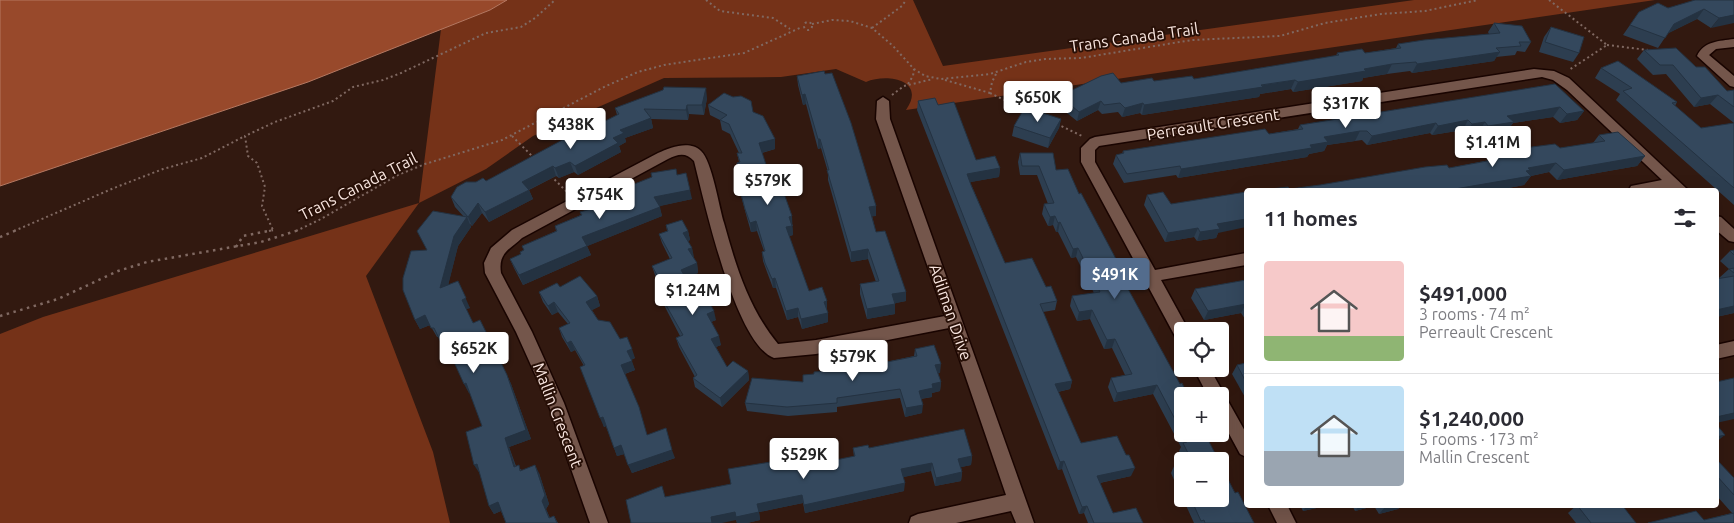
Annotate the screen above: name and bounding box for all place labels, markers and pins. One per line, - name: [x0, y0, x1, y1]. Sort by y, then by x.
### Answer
- pin: $650K: [1003, 80, 1073, 123]
- pin: $317K: [1311, 86, 1381, 129]
- pin: $438K: [536, 108, 606, 150]
- pin: $1.41M: [1452, 126, 1534, 168]
- pin: $579K: [733, 164, 803, 206]
- pin: $754K: [565, 178, 635, 220]
- pin: $491K: [1080, 258, 1150, 300]
- pin: $1.24M: [652, 274, 734, 316]
- pin: $652K: [439, 332, 509, 374]
- pin: $579K: [818, 340, 888, 382]
- pin: $529K: [769, 438, 839, 480]

